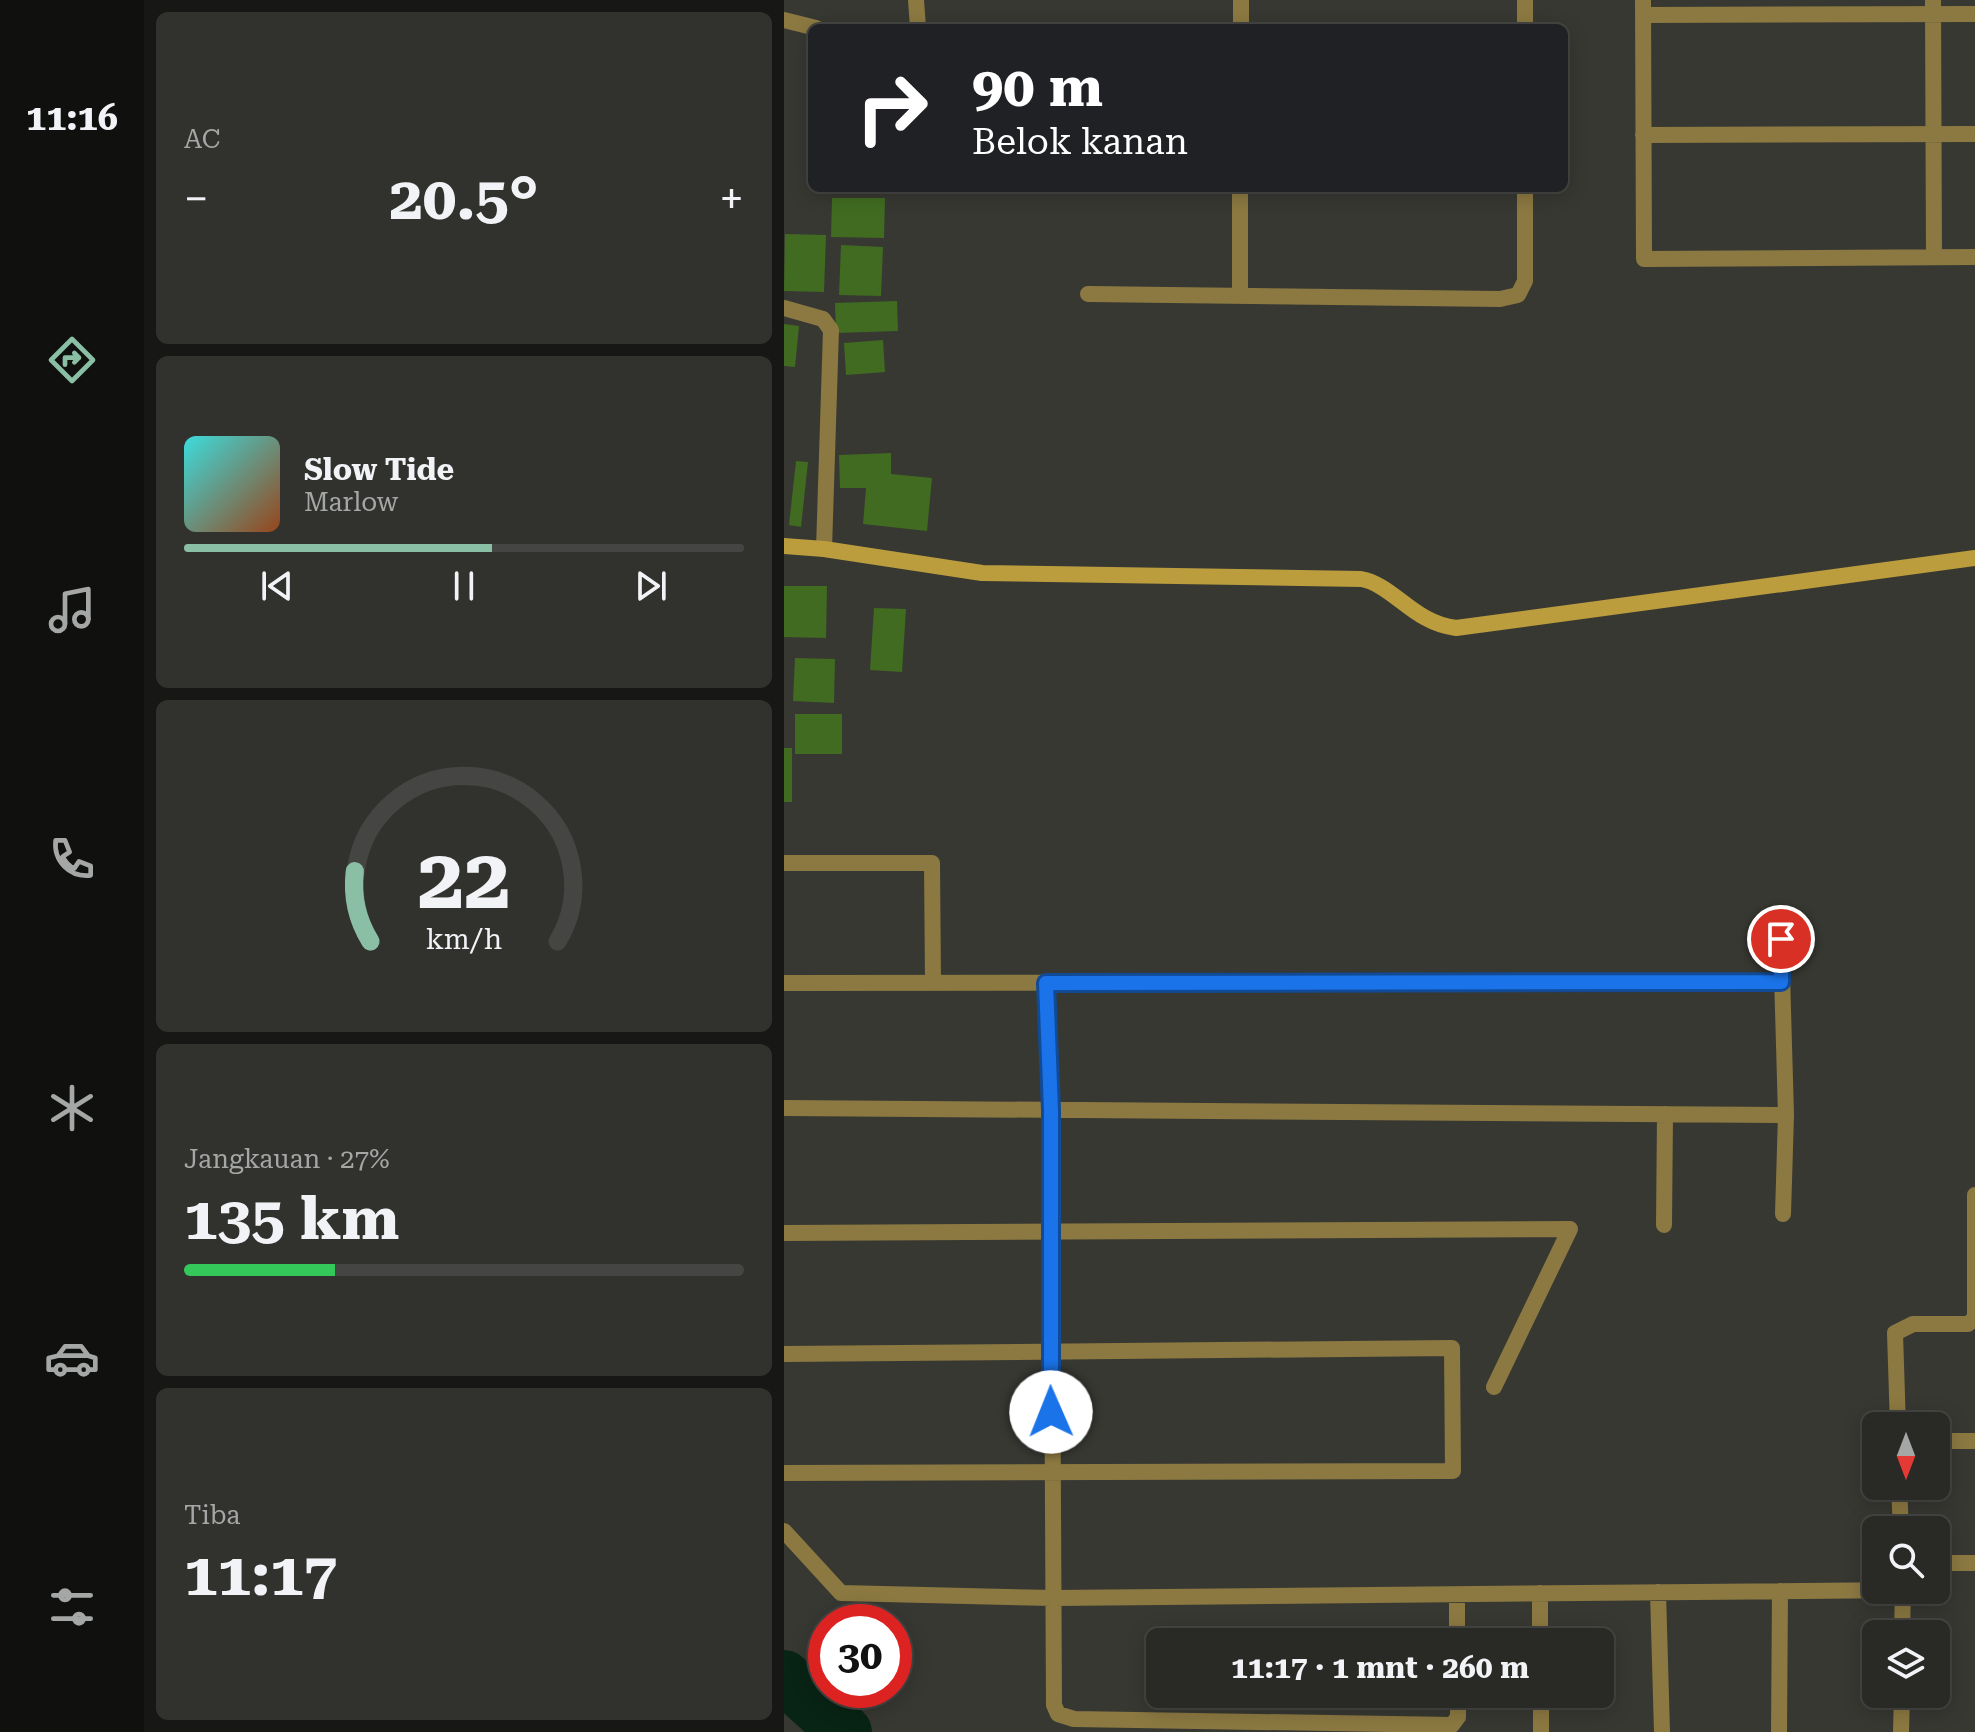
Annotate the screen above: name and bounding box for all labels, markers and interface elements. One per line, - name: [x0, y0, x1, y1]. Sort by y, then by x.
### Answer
- text: 90 m: [972, 54, 1103, 120]
- icon: right: [840, 56, 944, 160]
- text: 11:16: [26, 97, 118, 139]
- text: Belok kanan: [972, 121, 1188, 163]
- text: AC: [184, 124, 220, 154]
- text: 20.5°: [389, 163, 539, 234]
- text: −: [184, 173, 209, 225]
- text: +: [719, 173, 744, 225]
- icon: directions: [44, 332, 100, 388]
- text: Slow Tide: [304, 452, 454, 487]
- text: Marlow: [304, 487, 398, 517]
- icon: previous: [255, 564, 299, 608]
- icon: pause: [442, 564, 486, 608]
- icon: next: [629, 564, 673, 608]
- icon: music: [44, 582, 100, 638]
- icon: phone: [44, 831, 100, 887]
- text: 22: [417, 831, 511, 928]
- pin: [1747, 905, 1815, 973]
- icon: arrive: [1759, 917, 1803, 961]
- text: km/h: [426, 922, 502, 956]
- icon: climate: [44, 1080, 100, 1136]
- text: Jangkauan · 27%: [184, 1144, 389, 1174]
- text: 135 km: [184, 1183, 399, 1254]
- icon: car: [44, 1330, 100, 1386]
- position arrow: [1009, 1370, 1093, 1454]
- north arrow: [1862, 1412, 1950, 1500]
- map controls: [1862, 1412, 1950, 1708]
- text: Tiba: [184, 1500, 240, 1530]
- button: search: [1862, 1516, 1950, 1604]
- text: 11:17: [184, 1539, 337, 1610]
- icon: filters: [44, 1579, 100, 1635]
- speed limit sign: 30: [808, 1604, 912, 1708]
- button: layers: [1862, 1620, 1950, 1708]
- text: 11:17 · 1 mnt · 260 m: [1231, 1650, 1529, 1685]

